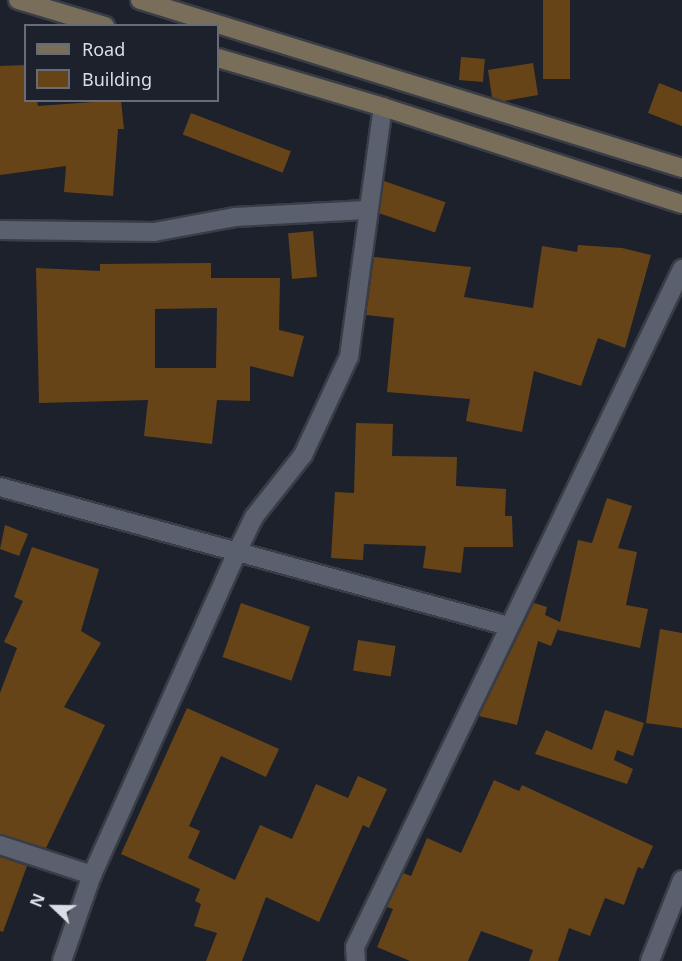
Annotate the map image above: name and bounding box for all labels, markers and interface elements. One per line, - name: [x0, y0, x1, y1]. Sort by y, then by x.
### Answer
- legend: [24, 24, 219, 102]
- text: Road: [82, 37, 125, 61]
- text: Building: [82, 67, 152, 91]
- north arrow: [24, 877, 84, 937]
- text: N: [25, 890, 50, 910]

